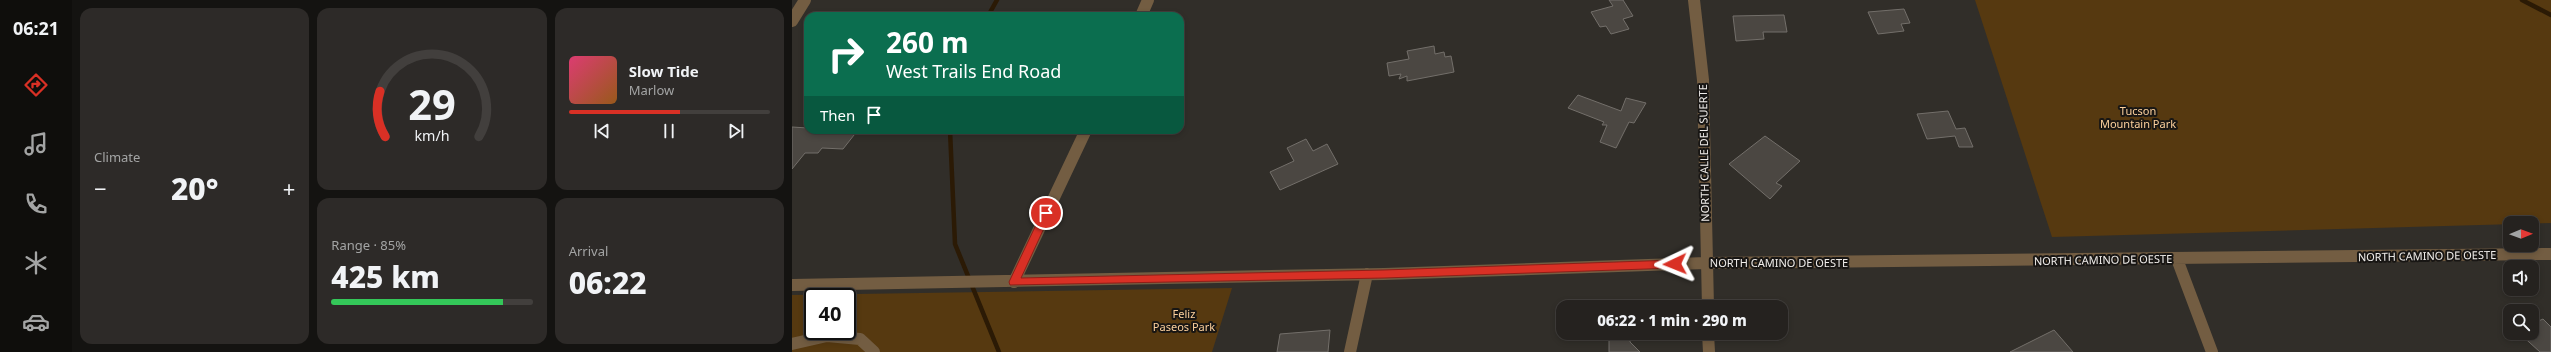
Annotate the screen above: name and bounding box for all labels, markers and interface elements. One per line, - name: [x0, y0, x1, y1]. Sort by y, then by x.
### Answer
- text: 06:21: [13, 16, 59, 40]
- text: 260 m: [886, 23, 969, 61]
- icon: right: [820, 28, 872, 80]
- text: West Trails End Road: [886, 59, 1061, 83]
- text: Slow Tide: [629, 61, 699, 81]
- icon: directions: [22, 71, 50, 99]
- text: 29: [408, 76, 456, 132]
- text: Marlow: [629, 81, 674, 99]
- street label: NORTH CALLE DEL SUERTE: [1695, 84, 1712, 222]
- park label: Tucson Mountain Park: [2100, 103, 2176, 131]
- icon: arrive: [863, 104, 885, 126]
- text: Then: [820, 105, 855, 125]
- icon: previous: [591, 120, 613, 142]
- icon: pause: [658, 120, 680, 142]
- icon: next: [725, 120, 747, 142]
- text: km/h: [414, 125, 450, 144]
- icon: music: [22, 130, 50, 158]
- text: Climate: [94, 148, 140, 166]
- text: 20°: [171, 168, 218, 209]
- text: −: [94, 173, 107, 203]
- text: +: [283, 173, 295, 203]
- icon: phone: [22, 190, 50, 218]
- pin: [1029, 196, 1063, 230]
- icon: arrive: [1035, 202, 1057, 224]
- north arrow: [2503, 216, 2539, 252]
- map controls: [2503, 216, 2539, 340]
- text: Range · 85%: [331, 236, 406, 254]
- text: Arrival: [569, 242, 608, 260]
- position arrow: [1654, 243, 1696, 285]
- street label: NORTH CAMINO DE OESTE: [2358, 247, 2496, 264]
- icon: climate: [22, 249, 50, 277]
- street label: NORTH CAMINO DE OESTE: [2034, 251, 2172, 268]
- street label: NORTH CAMINO DE OESTE: [1710, 255, 1848, 270]
- text: 425 km: [331, 256, 440, 297]
- button: sound: [2503, 260, 2539, 296]
- text: 06:22: [569, 262, 647, 303]
- speed limit sign: 40: [804, 288, 856, 340]
- button: search: [2503, 304, 2539, 340]
- park label: Feliz Paseos Park: [1153, 306, 1215, 334]
- icon: car: [22, 308, 50, 336]
- text: 06:22 · 1 min · 290 m: [1597, 310, 1747, 330]

